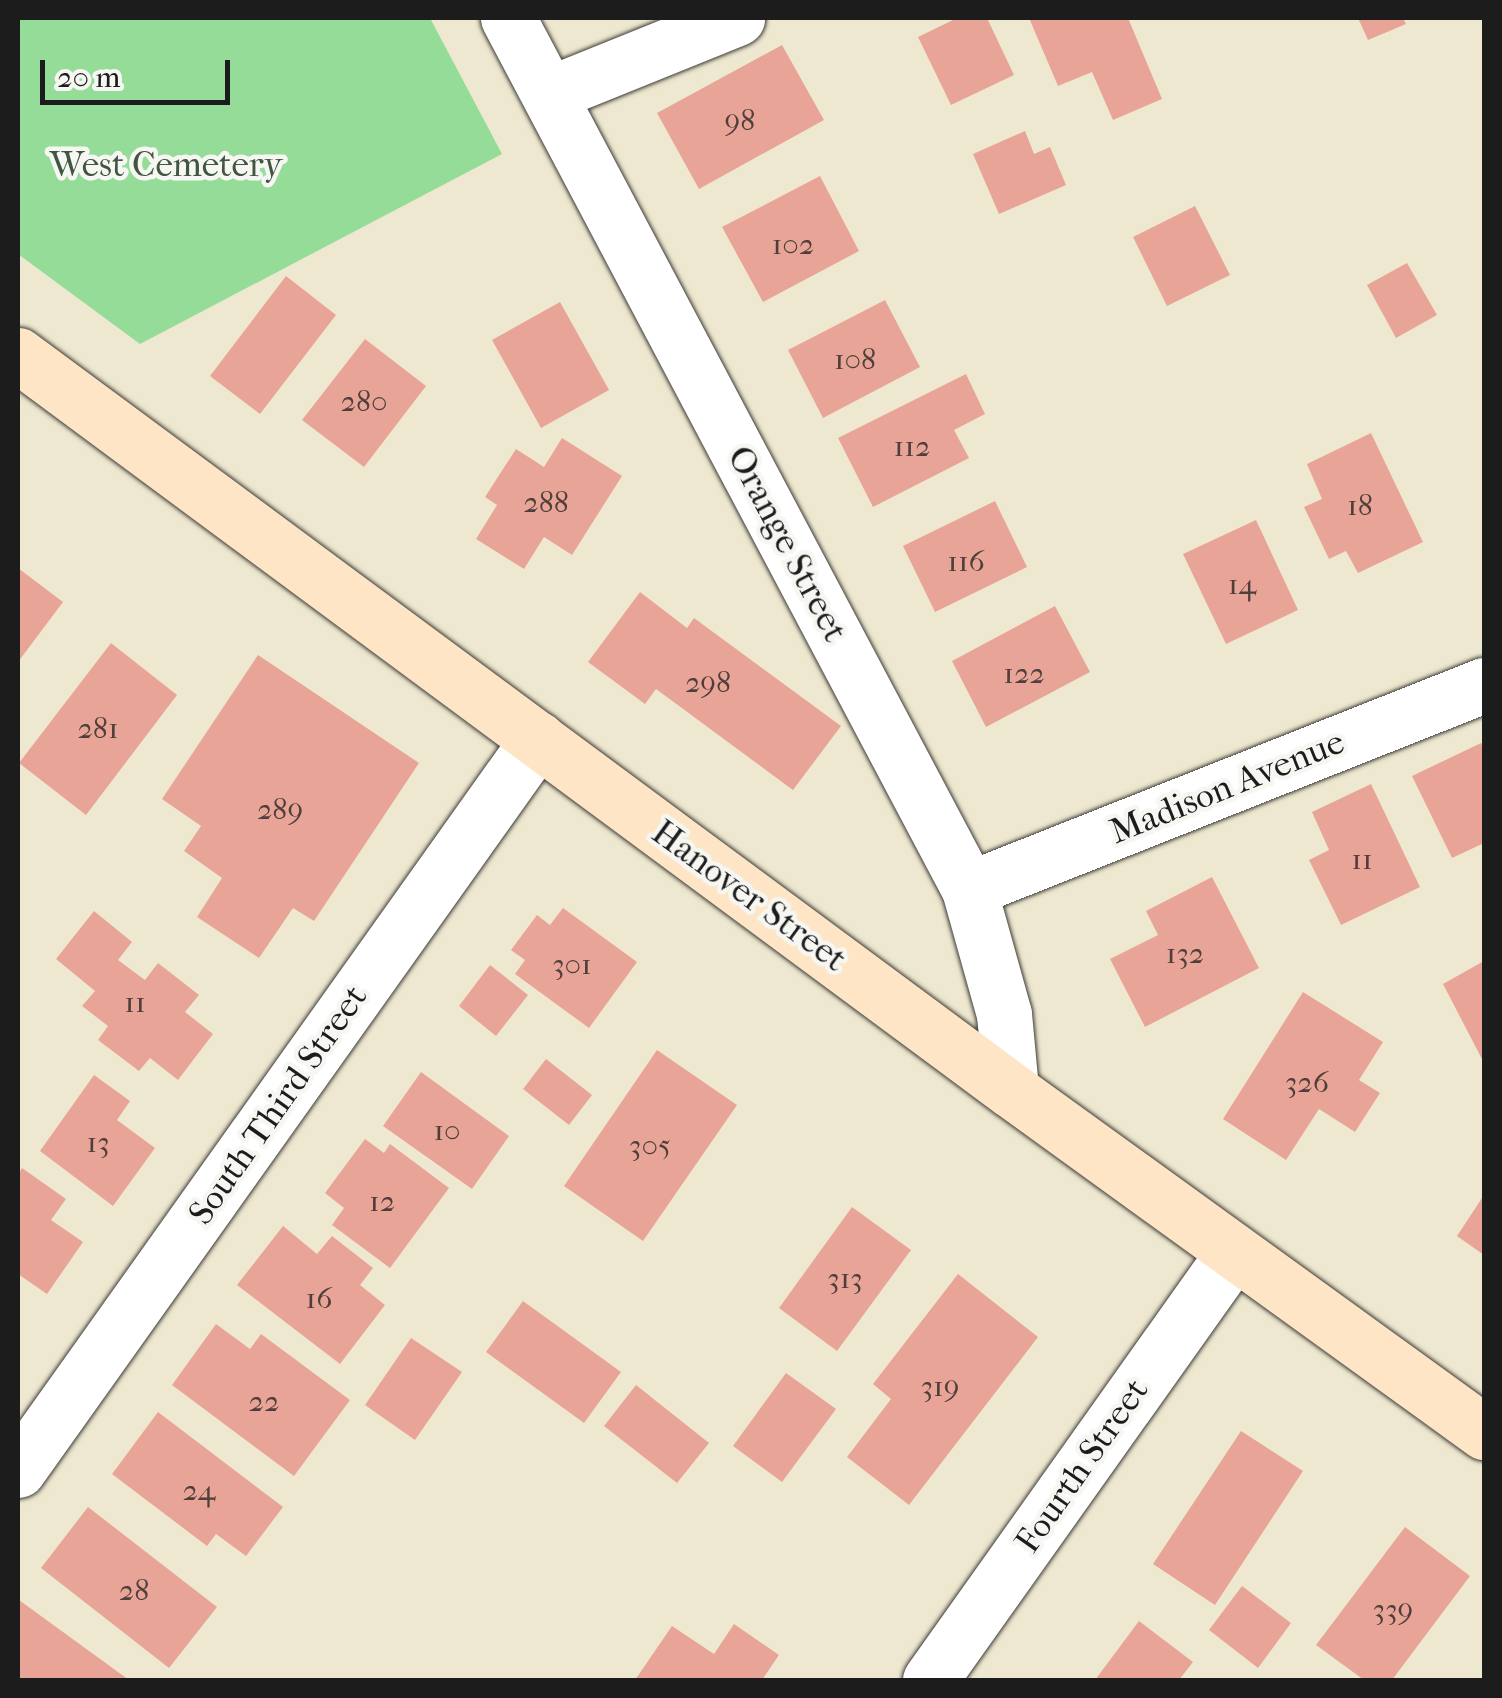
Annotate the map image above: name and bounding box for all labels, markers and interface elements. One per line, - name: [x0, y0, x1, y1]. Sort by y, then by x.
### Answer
- scale bar: [45, 40, 235, 102]
- text: 20 m: [57, 60, 120, 95]
- house number: 98: [725, 103, 755, 139]
- park label: West Cemetery: [50, 144, 282, 186]
- house number: 102: [772, 227, 814, 263]
- house number: 108: [834, 342, 876, 378]
- house number: 280: [340, 384, 388, 420]
- house number: 112: [894, 429, 930, 465]
- street label: Orange Street: [718, 439, 856, 649]
- house number: 288: [523, 485, 569, 521]
- house number: 18: [1347, 488, 1373, 524]
- house number: 116: [947, 544, 985, 580]
- house number: 14: [1228, 567, 1256, 603]
- house number: 122: [1003, 656, 1045, 692]
- house number: 298: [685, 665, 731, 701]
- house number: 281: [77, 711, 119, 747]
- street label: Madison Avenue: [1104, 721, 1350, 853]
- house number: 289: [257, 792, 303, 828]
- street label: Hanover Street: [644, 811, 854, 981]
- house number: 11: [1351, 842, 1373, 878]
- house number: 132: [1166, 936, 1204, 972]
- house number: 301: [552, 947, 592, 983]
- street label: South Third Street: [180, 977, 376, 1233]
- house number: 11: [124, 985, 146, 1021]
- house number: 326: [1285, 1065, 1329, 1101]
- house number: 10: [433, 1113, 461, 1149]
- house number: 13: [86, 1125, 110, 1161]
- house number: 305: [629, 1128, 671, 1164]
- house number: 12: [369, 1184, 395, 1220]
- house number: 313: [827, 1261, 863, 1297]
- house number: 16: [306, 1281, 332, 1317]
- house number: 319: [921, 1369, 959, 1405]
- street label: Fourth Street: [1007, 1371, 1157, 1561]
- house number: 22: [249, 1384, 279, 1420]
- house number: 24: [182, 1473, 216, 1509]
- house number: 28: [119, 1573, 149, 1609]
- house number: 339: [1373, 1592, 1413, 1628]

